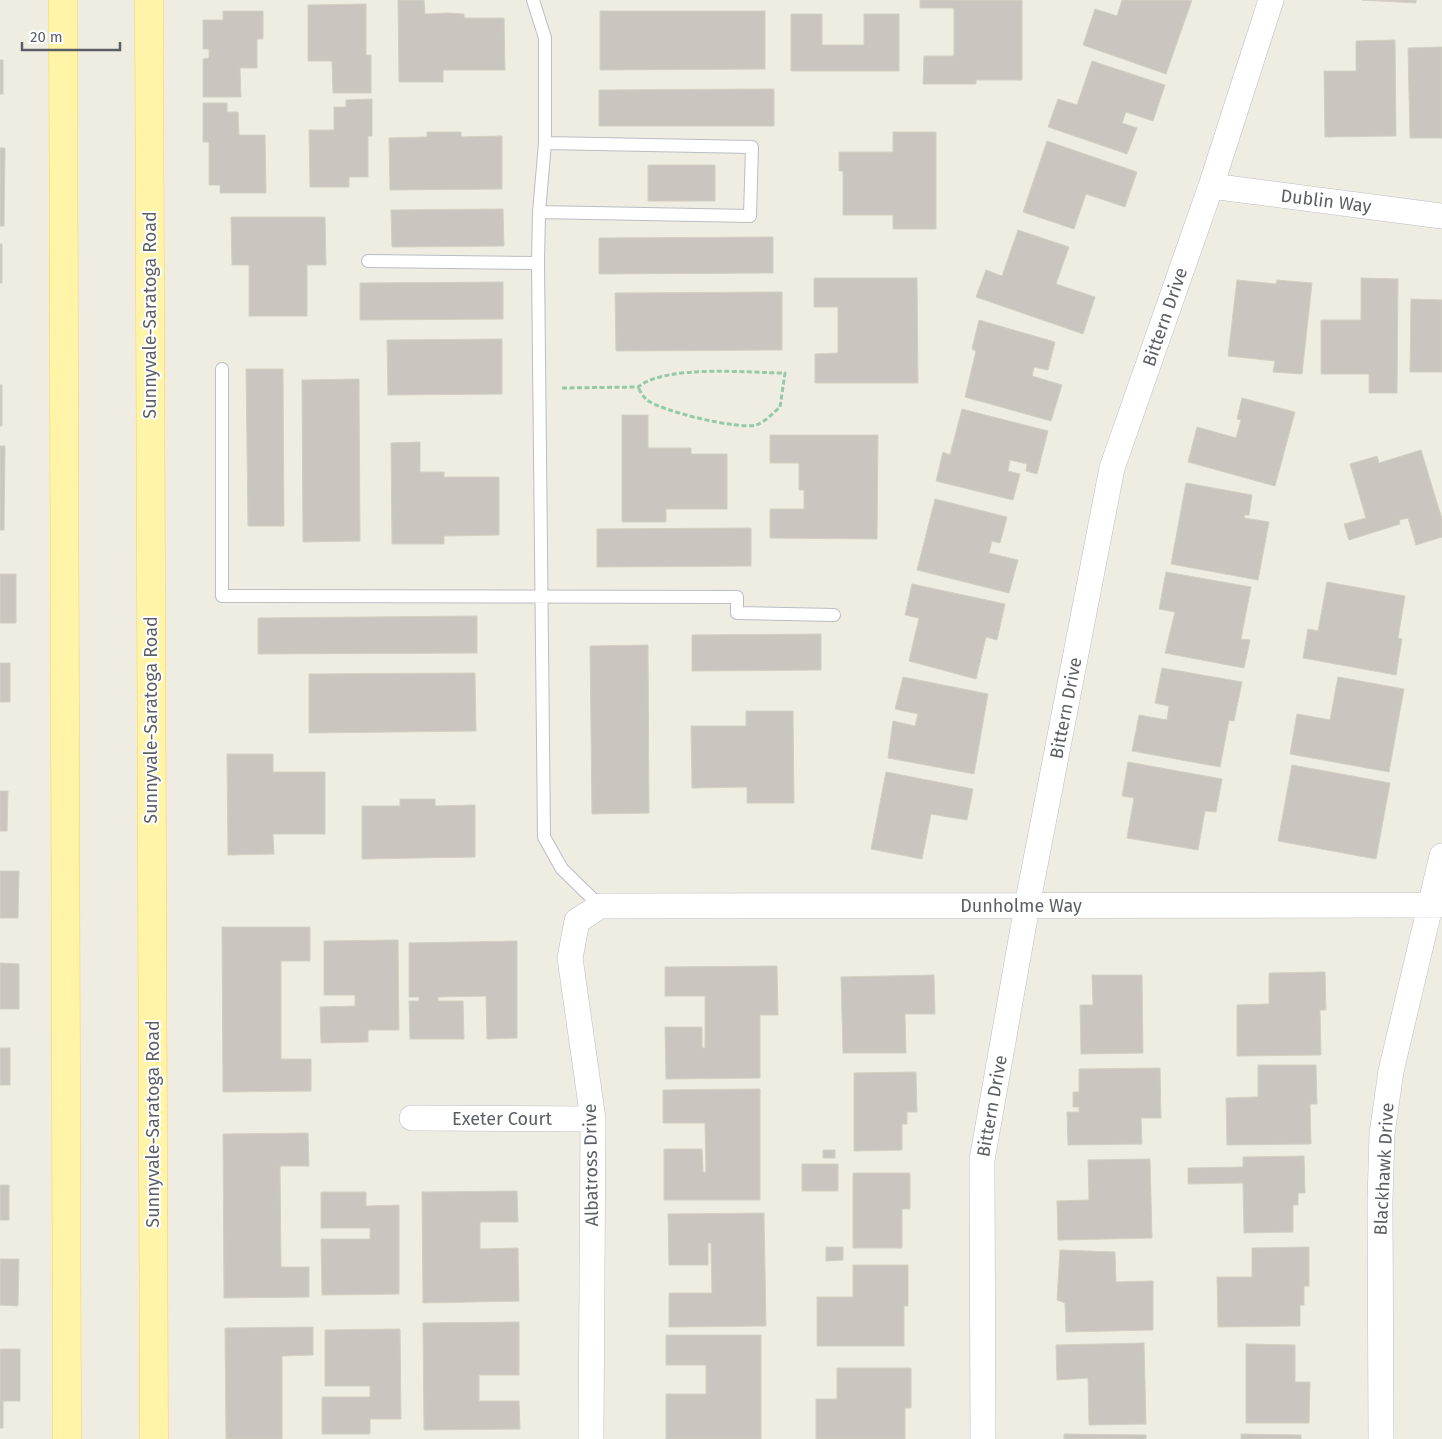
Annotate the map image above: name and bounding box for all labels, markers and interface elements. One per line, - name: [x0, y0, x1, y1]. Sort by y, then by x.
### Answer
- scale bar: [22, 20, 120, 52]
- text: 20 m: [30, 28, 63, 46]
- street label: Dublin Way: [1279, 185, 1373, 217]
- street label: Sunnyvale-Saratoga Road: [139, 211, 161, 419]
- street label: Bittern Drive: [1138, 265, 1192, 369]
- street label: Sunnyvale-Saratoga Road: [140, 616, 162, 824]
- street label: Bittern Drive: [1045, 655, 1087, 761]
- street label: Dunholme Way: [960, 895, 1082, 917]
- street label: Sunnyvale-Saratoga Road: [142, 1020, 164, 1228]
- street label: Bittern Drive: [972, 1053, 1012, 1159]
- street label: Blackhawk Drive: [1370, 1102, 1398, 1236]
- street label: Albatross Drive: [579, 1103, 603, 1227]
- street label: Exeter Court: [452, 1108, 552, 1130]

